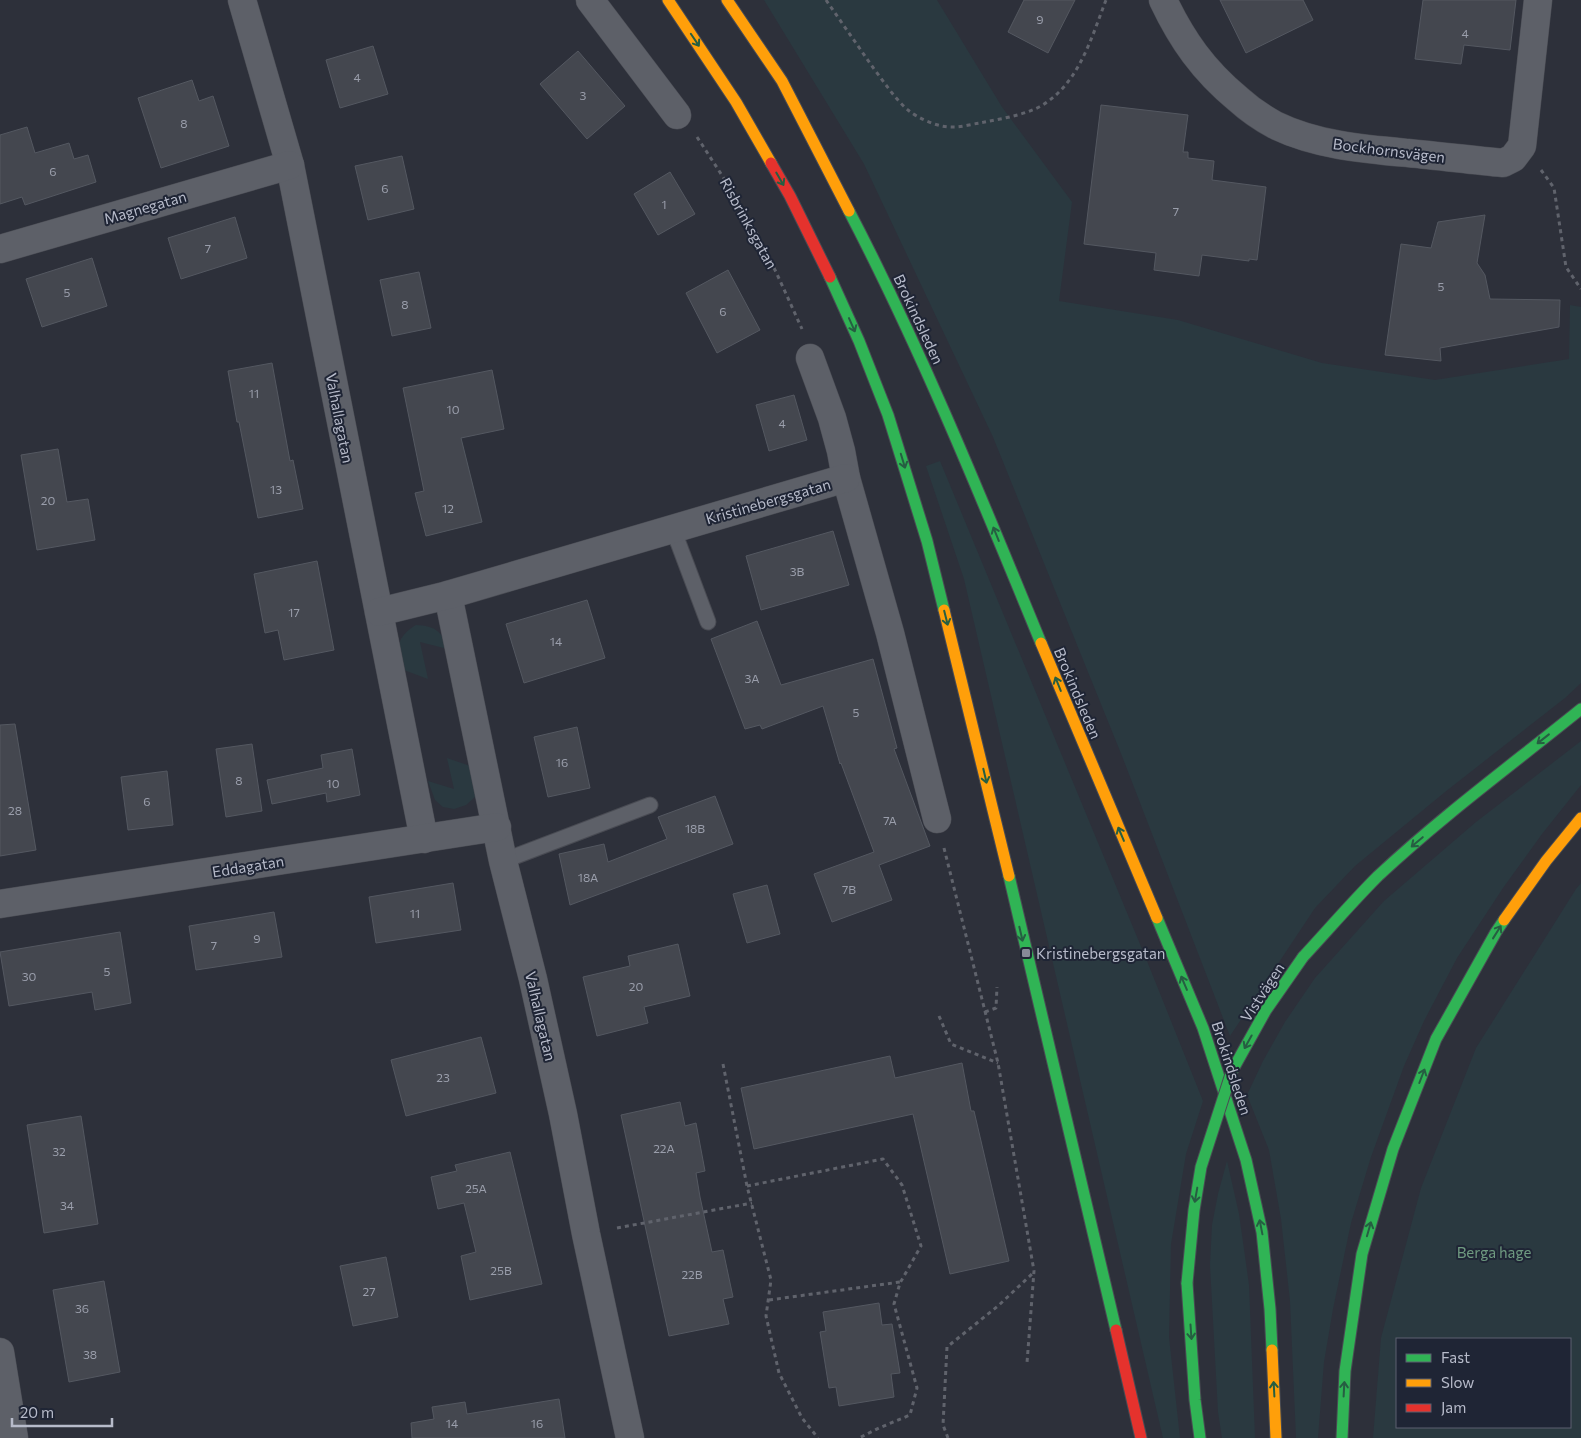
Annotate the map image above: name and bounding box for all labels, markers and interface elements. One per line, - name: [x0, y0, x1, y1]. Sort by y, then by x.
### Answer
- house number: 9: [1036, 12, 1044, 26]
- house number: 4: [1461, 26, 1469, 40]
- one-way arrow: [690, 33, 700, 47]
- house number: 4: [353, 70, 361, 84]
- house number: 3: [580, 88, 587, 102]
- house number: 8: [180, 116, 188, 130]
- street label: Bockhornsvägen: [1332, 134, 1446, 166]
- house number: 6: [49, 164, 57, 178]
- one-way arrow: [775, 171, 785, 186]
- street label: Risbrinksgatan: [717, 174, 781, 272]
- house number: 6: [381, 181, 389, 195]
- street label: Magnegatan: [102, 187, 188, 227]
- house number: 1: [661, 197, 667, 211]
- house number: 7: [1173, 204, 1179, 218]
- house number: 7: [205, 241, 211, 255]
- street label: Brokindsleden: [890, 271, 948, 367]
- house number: 5: [1438, 279, 1445, 293]
- house number: 5: [64, 285, 71, 299]
- house number: 8: [401, 297, 409, 311]
- house number: 6: [719, 304, 727, 318]
- one-way arrow: [847, 317, 857, 332]
- street label: Valhallagatan: [322, 371, 358, 465]
- house number: 11: [249, 386, 259, 400]
- house number: 10: [447, 402, 460, 416]
- house number: 4: [778, 416, 786, 430]
- one-way arrow: [898, 453, 908, 469]
- street label: Kristinebergsgatan: [703, 475, 833, 527]
- house number: 13: [270, 482, 282, 496]
- house number: 20: [41, 493, 55, 507]
- house number: 12: [442, 501, 454, 515]
- one-way arrow: [990, 527, 1000, 542]
- house number: 3B: [790, 564, 805, 578]
- house number: 17: [288, 605, 300, 619]
- one-way arrow: [942, 609, 952, 625]
- house number: 14: [550, 634, 562, 648]
- street label: Brokindsleden: [1051, 645, 1105, 741]
- house number: 3A: [745, 671, 759, 685]
- one-way arrow: [1052, 677, 1062, 692]
- house number: 5: [853, 705, 860, 719]
- one-way arrow: [1537, 734, 1550, 745]
- house number: 16: [556, 755, 568, 769]
- one-way arrow: [981, 767, 990, 783]
- house number: 8: [235, 773, 243, 787]
- house number: 10: [327, 776, 340, 790]
- house number: 6: [143, 794, 151, 808]
- house number: 28: [8, 803, 22, 817]
- house number: 7A: [883, 813, 897, 827]
- house number: 18B: [685, 821, 705, 835]
- one-way arrow: [1115, 827, 1125, 842]
- one-way arrow: [1411, 836, 1424, 848]
- street label: Eddagatan: [211, 851, 285, 881]
- house number: 18A: [578, 870, 598, 884]
- house number: 7B: [842, 882, 856, 896]
- house number: 11: [410, 906, 420, 920]
- one-way arrow: [1492, 925, 1502, 939]
- one-way arrow: [1017, 926, 1026, 942]
- house number: 9: [253, 931, 261, 945]
- house number: 7: [211, 938, 217, 952]
- place label: Kristinebergsgatan: [1036, 944, 1165, 962]
- marker: Kristinebergsgatan: [1020, 947, 1032, 959]
- street label: Vistvägen: [1236, 959, 1288, 1025]
- house number: 5: [104, 964, 111, 978]
- house number: 30: [22, 969, 37, 983]
- street label: Valhallagatan: [522, 969, 560, 1063]
- one-way arrow: [1179, 976, 1189, 991]
- house number: 20: [629, 979, 643, 993]
- street label: Brokindsleden: [1208, 1019, 1256, 1117]
- one-way arrow: [1243, 1034, 1252, 1049]
- one-way arrow: [1418, 1068, 1427, 1084]
- house number: 23: [436, 1070, 450, 1084]
- house number: 22A: [653, 1141, 675, 1155]
- house number: 32: [52, 1144, 66, 1158]
- house number: 25A: [465, 1181, 487, 1195]
- one-way arrow: [1191, 1187, 1201, 1203]
- house number: 34: [60, 1198, 74, 1212]
- one-way arrow: [1255, 1220, 1265, 1236]
- one-way arrow: [1365, 1222, 1375, 1238]
- park label: Berga hage: [1457, 1243, 1531, 1261]
- house number: 25B: [490, 1263, 512, 1277]
- house number: 22B: [681, 1267, 703, 1281]
- house number: 27: [363, 1284, 375, 1298]
- house number: 36: [75, 1301, 89, 1315]
- one-way arrow: [1186, 1323, 1195, 1339]
- legend: [1396, 1338, 1571, 1428]
- house number: 38: [83, 1347, 97, 1361]
- text: Fast: [1441, 1348, 1470, 1366]
- text: Slow: [1441, 1373, 1474, 1391]
- one-way arrow: [1269, 1382, 1279, 1398]
- one-way arrow: [1339, 1382, 1348, 1398]
- scale bar: [12, 1396, 112, 1428]
- text: Jam: [1441, 1398, 1466, 1416]
- text: 20 m: [20, 1403, 54, 1421]
- house number: 14: [446, 1416, 458, 1430]
- house number: 16: [531, 1416, 543, 1430]

